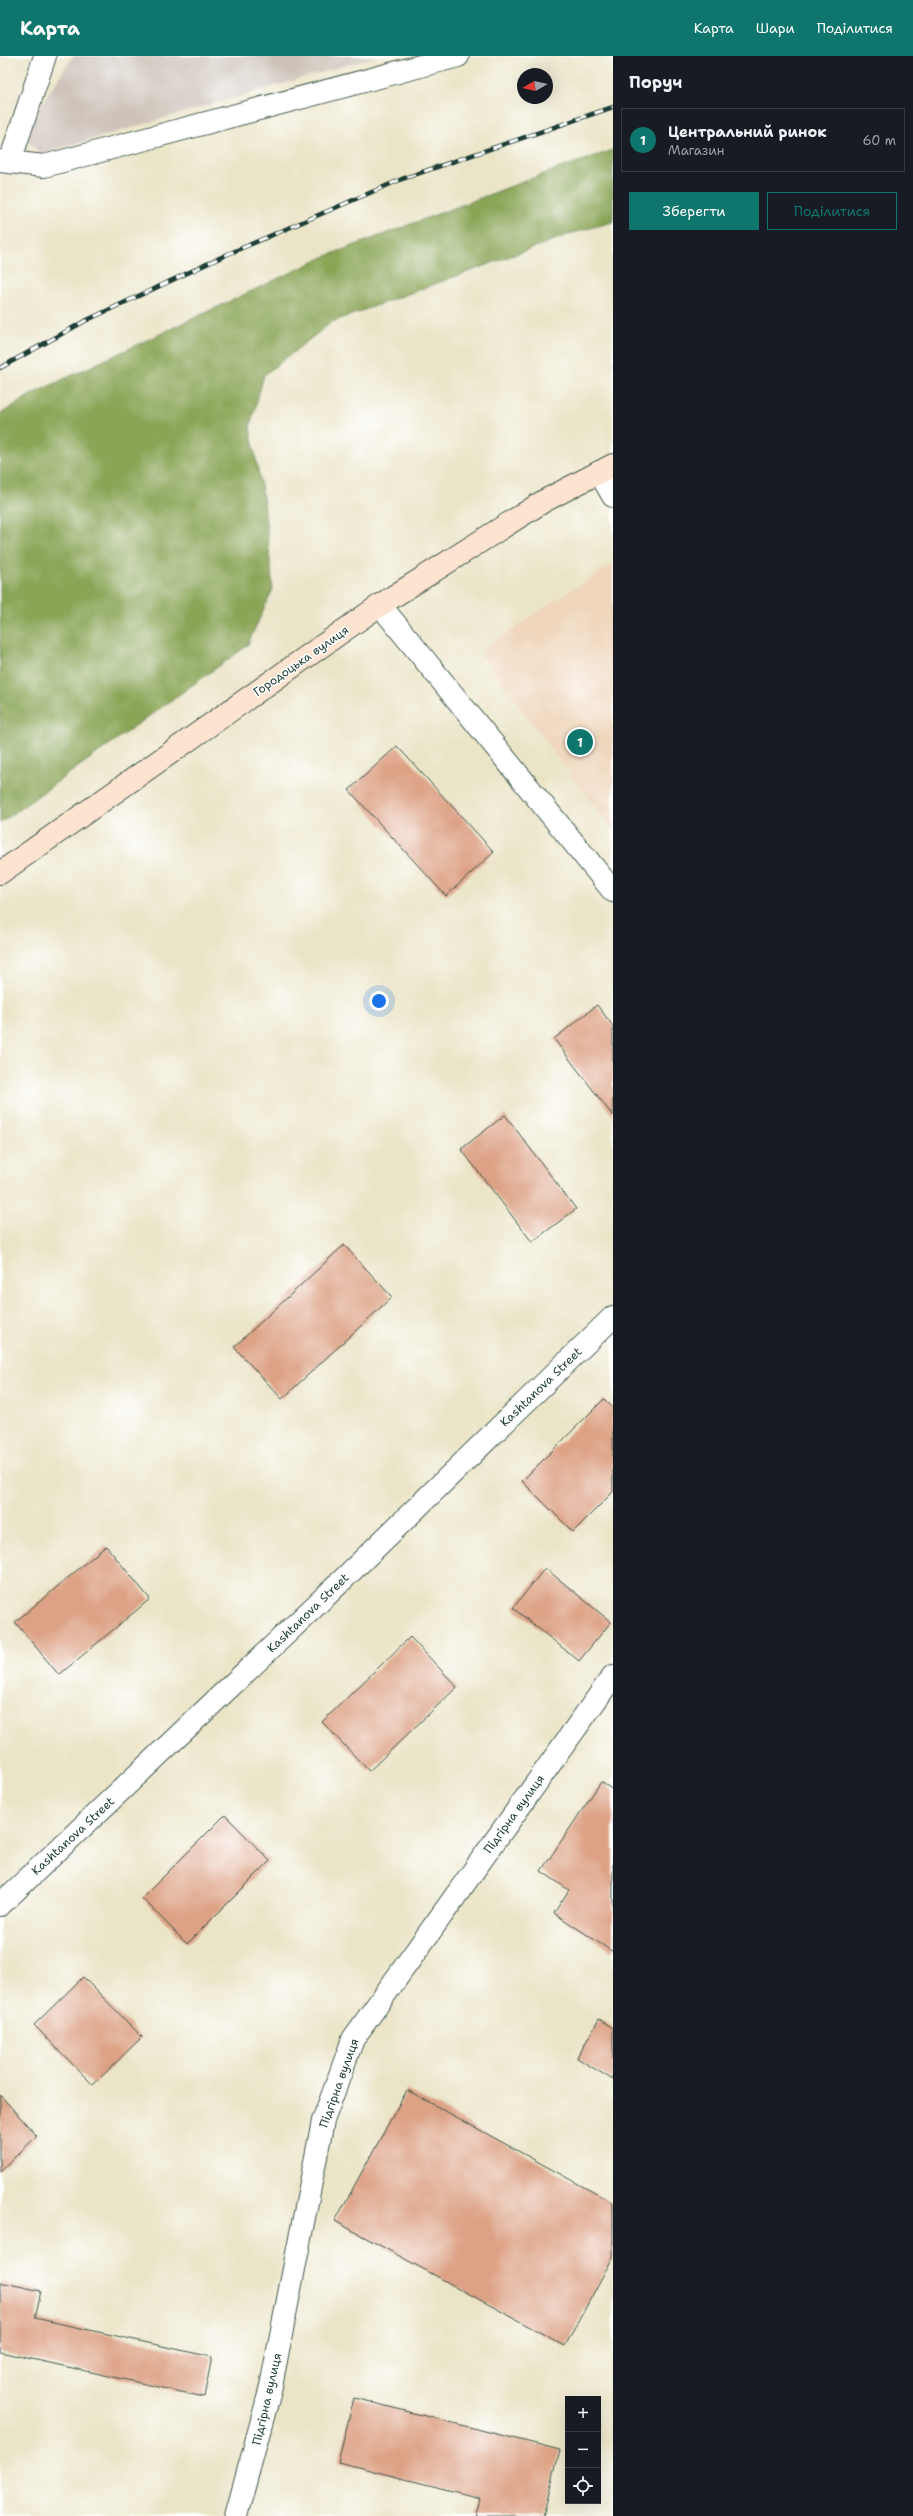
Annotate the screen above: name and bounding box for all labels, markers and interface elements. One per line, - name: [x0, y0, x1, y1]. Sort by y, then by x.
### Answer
- text: Карта: [20, 16, 80, 41]
- text: Карта: [694, 19, 734, 37]
- text: Шари: [756, 19, 795, 37]
- text: Поділитися: [817, 19, 893, 37]
- north arrow: [517, 68, 553, 104]
- text: Поруч: [629, 71, 682, 93]
- text: Центральний ринок: [668, 122, 827, 142]
- text: 1: [640, 132, 646, 149]
- text: 60 m: [863, 132, 896, 149]
- text: Магазин: [668, 142, 724, 159]
- button: Зберегти: [629, 192, 759, 230]
- button: Поділитися: [767, 192, 897, 230]
- street label: Городоцька вулиця: [250, 622, 352, 700]
- pin: 1: [567, 727, 593, 757]
- your location: [369, 991, 389, 1011]
- street label: Kashtanova Street: [497, 1344, 585, 1430]
- street label: Kashtanova Street: [264, 1570, 352, 1656]
- street label: Підгірна вулиця: [480, 1771, 548, 1857]
- street label: Kashtanova Street: [28, 1793, 118, 1879]
- street label: Підгірна вулиця: [315, 2036, 363, 2130]
- street label: Підгірна вулиця: [249, 2351, 285, 2447]
- map controls: [565, 2396, 601, 2504]
- button: +: [565, 2396, 601, 2432]
- button: −: [565, 2432, 601, 2468]
- button: locate: [565, 2468, 601, 2504]

